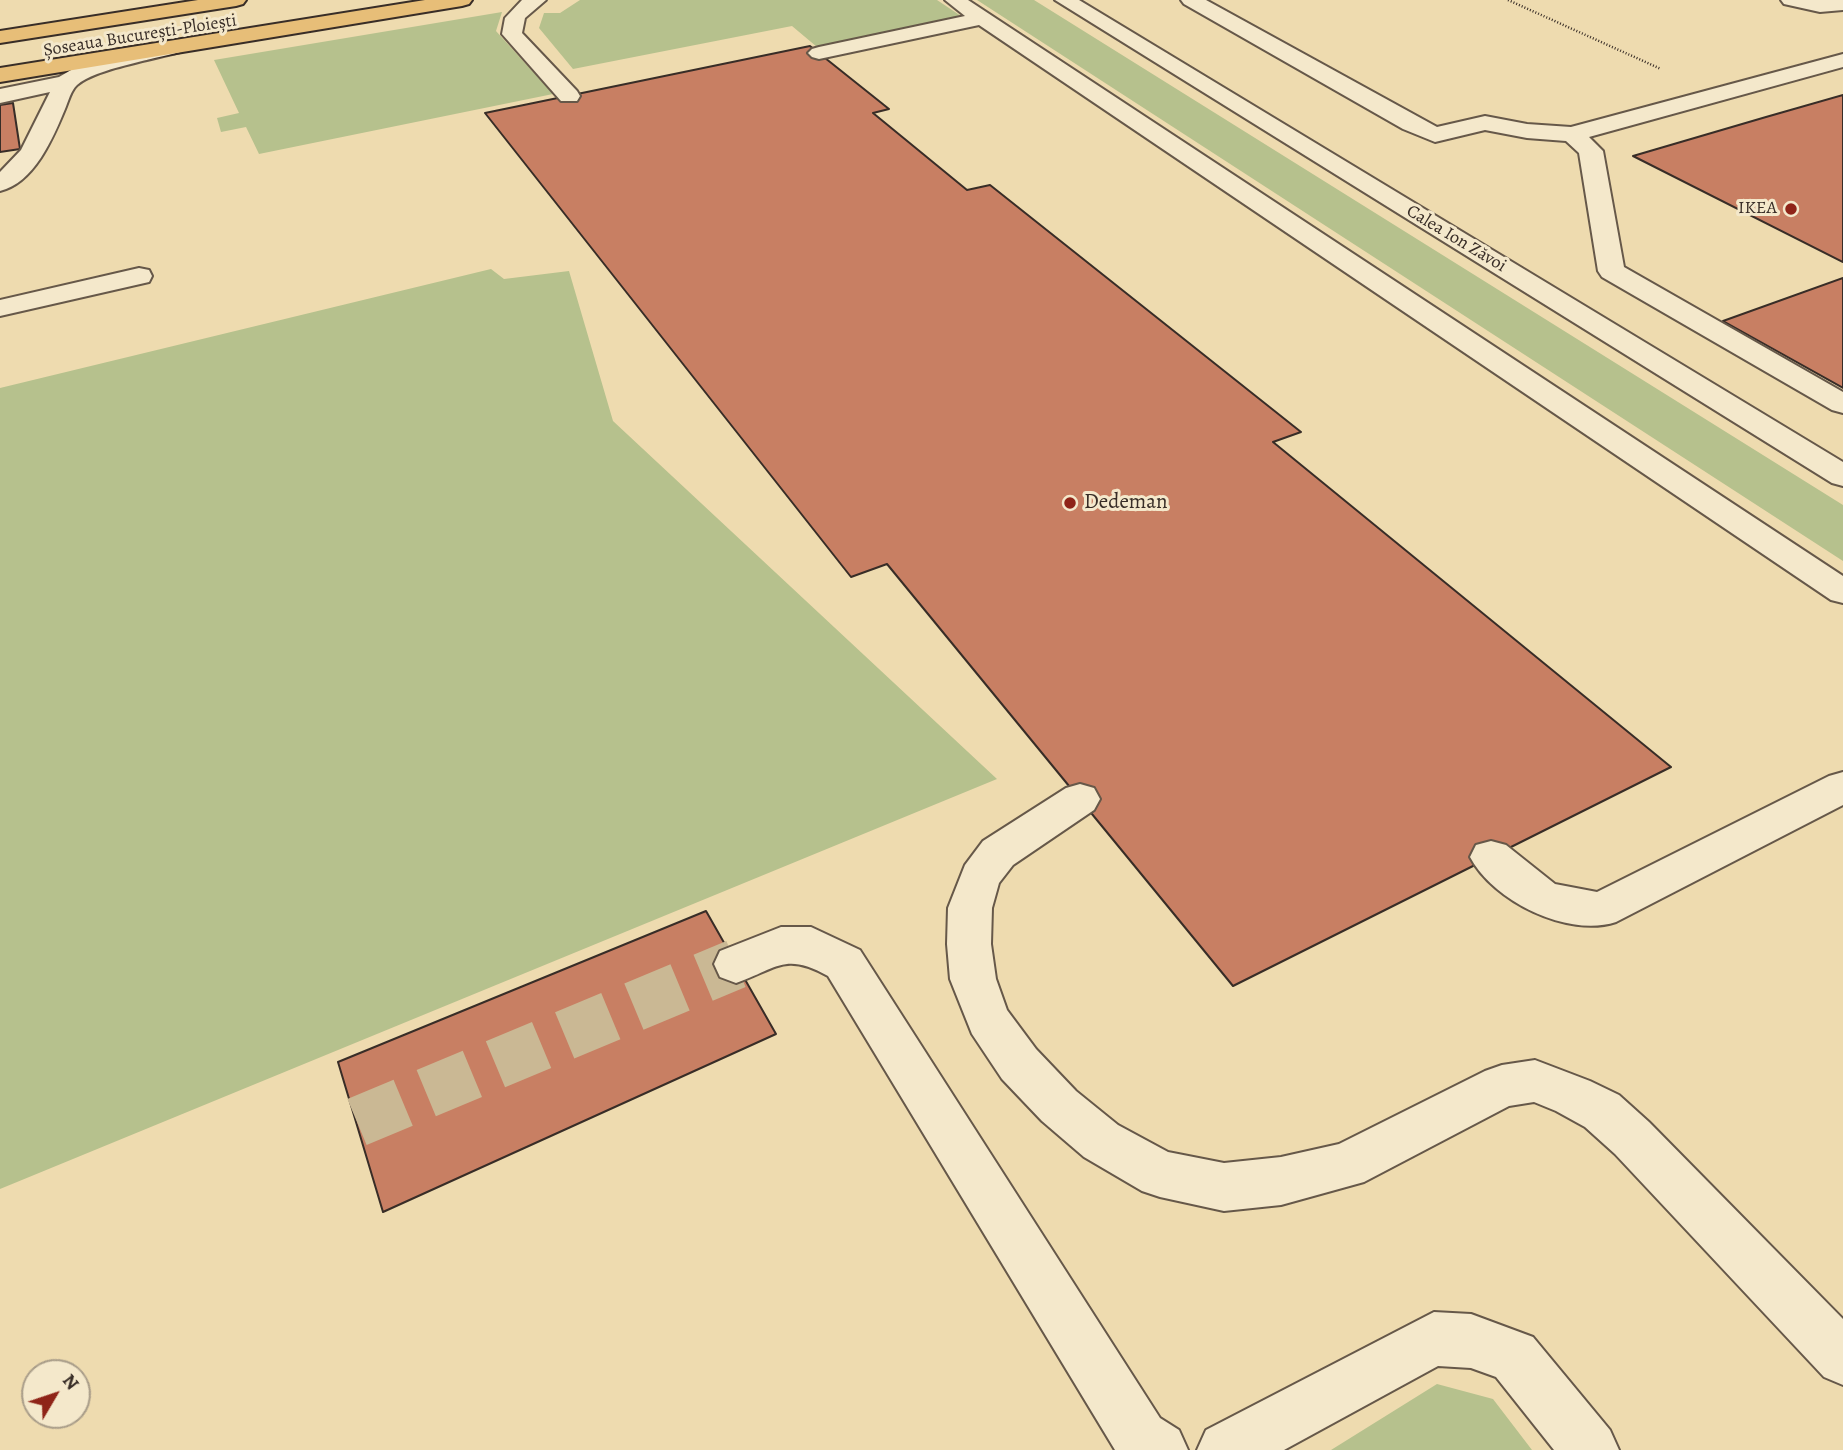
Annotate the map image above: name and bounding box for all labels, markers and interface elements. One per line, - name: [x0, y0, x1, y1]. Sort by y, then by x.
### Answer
- street label: Șoseaua București-Ploiești: [42, 10, 238, 62]
- place label: IKEA: [1738, 198, 1777, 220]
- street label: Calea Ion Zăvoi: [1402, 201, 1510, 277]
- marker: IKEA: [1783, 201, 1799, 217]
- place label: Dedeman: [1084, 490, 1168, 516]
- marker: Dedeman: [1062, 495, 1078, 511]
- north arrow: [21, 1359, 91, 1429]
- text: N: [56, 1368, 85, 1396]

